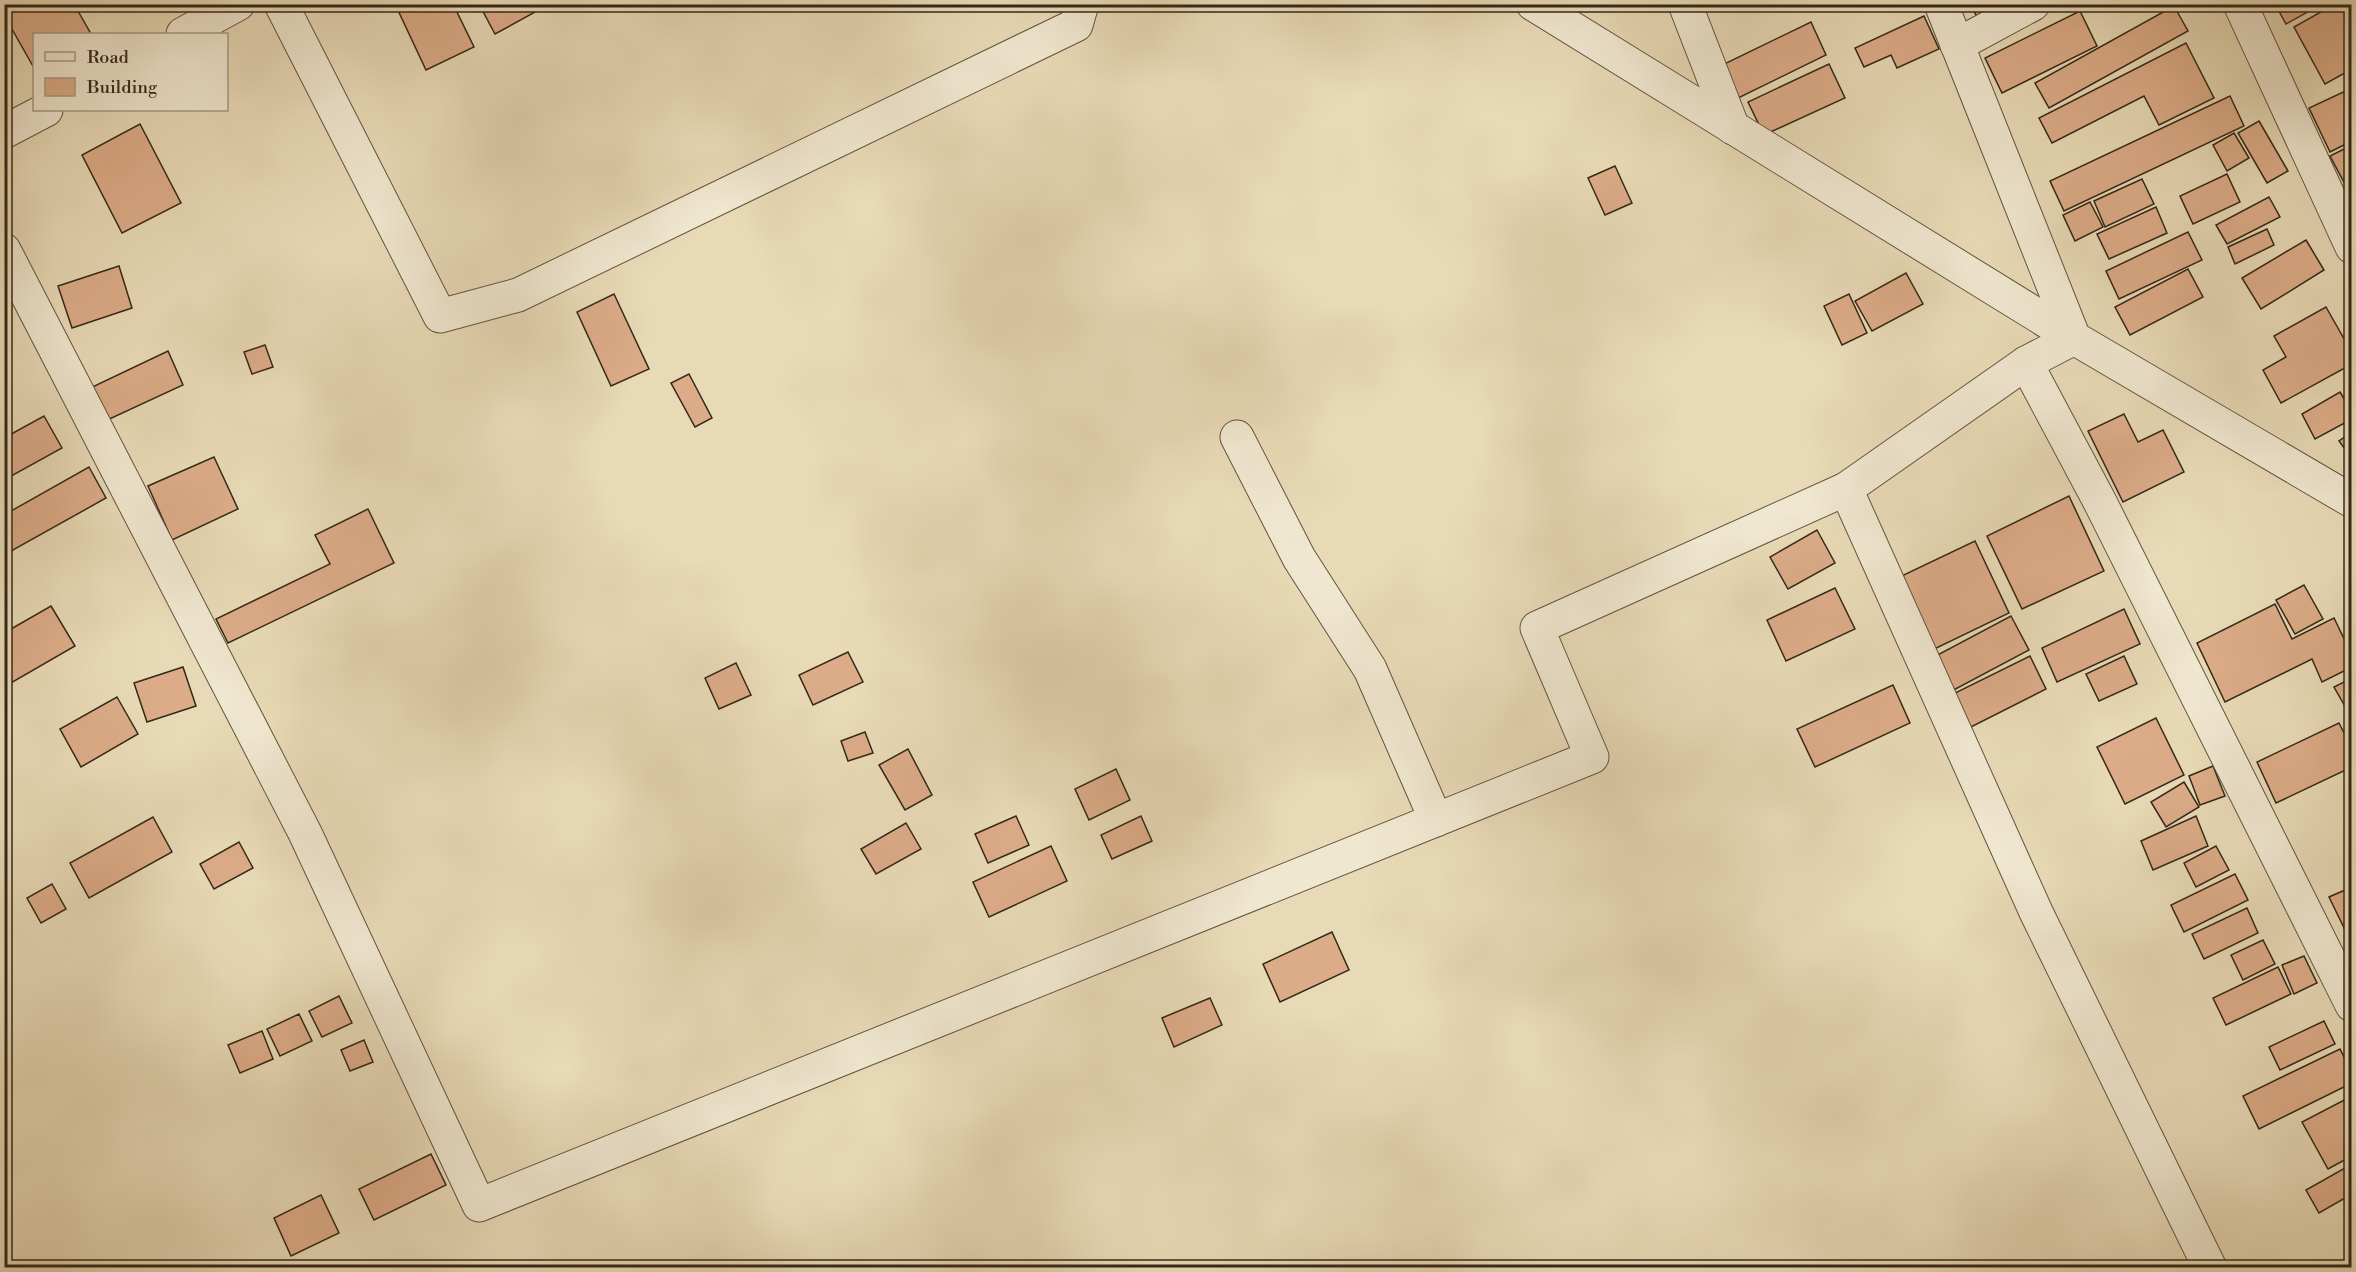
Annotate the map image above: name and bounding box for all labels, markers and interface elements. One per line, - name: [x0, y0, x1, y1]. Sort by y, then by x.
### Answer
- legend: [33, 33, 228, 111]
- text: Road: [87, 46, 130, 69]
- text: Building: [86, 76, 158, 99]

